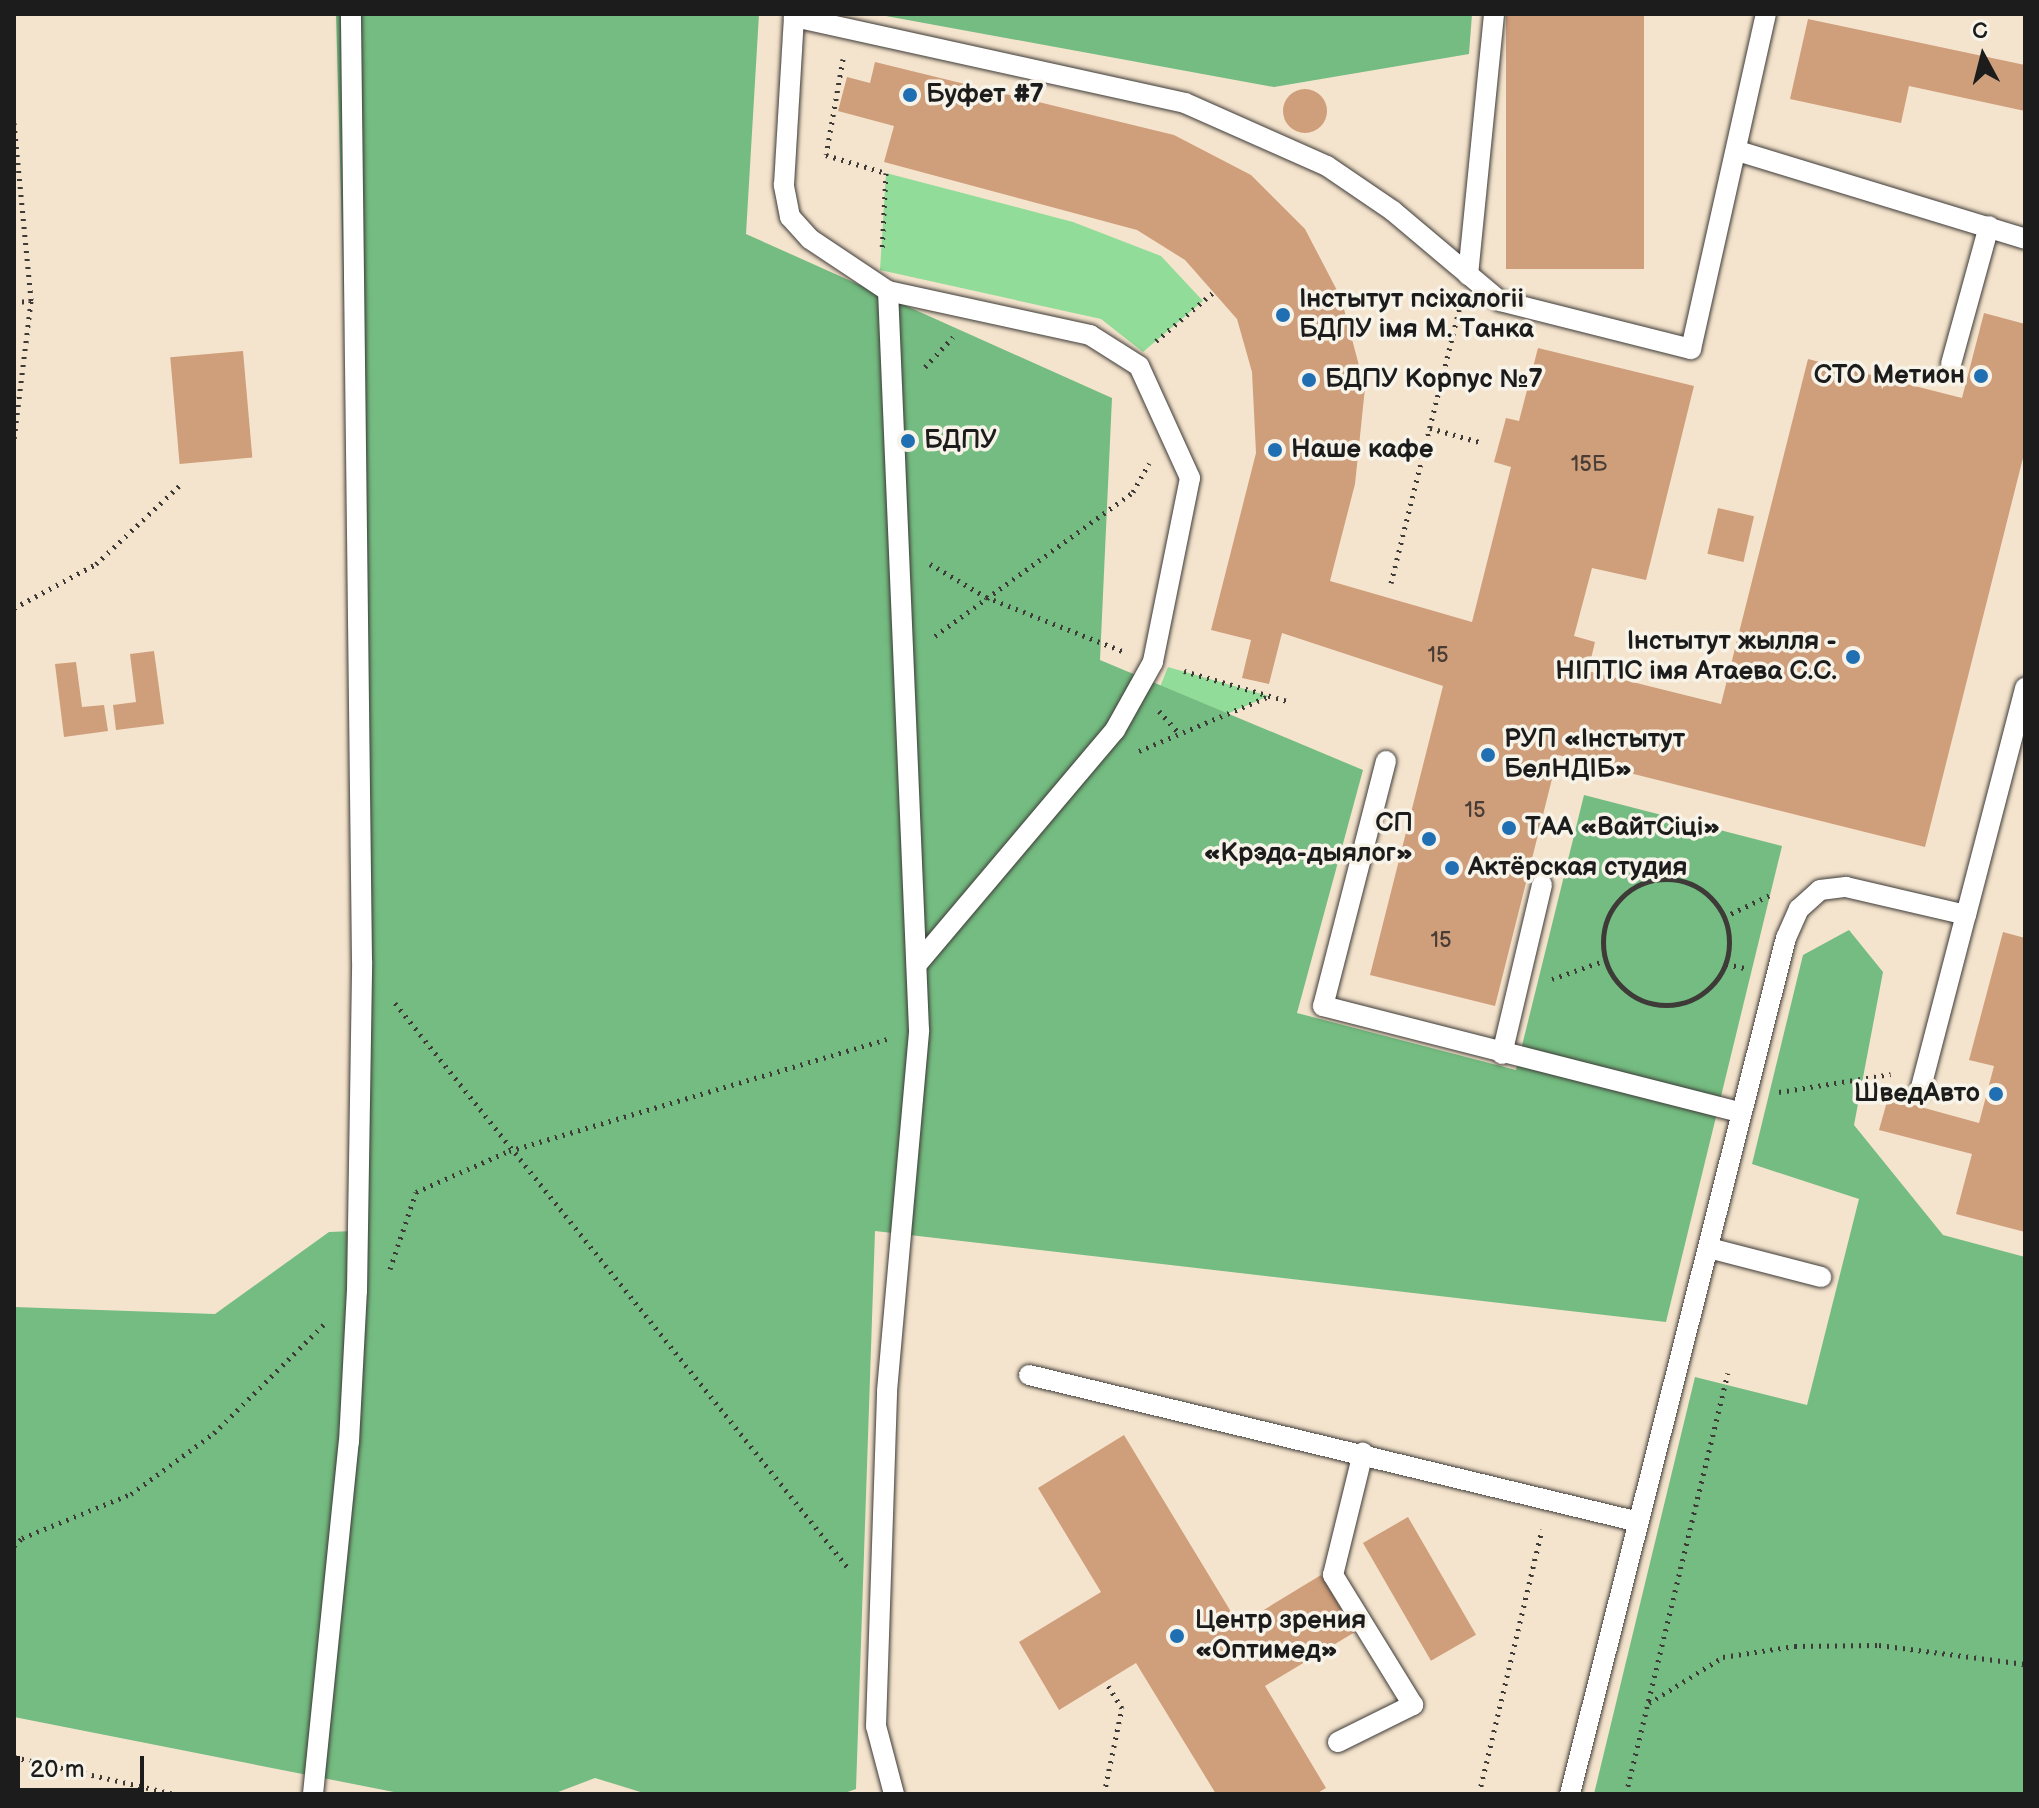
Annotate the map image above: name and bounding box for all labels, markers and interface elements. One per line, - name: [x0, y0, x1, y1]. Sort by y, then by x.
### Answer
- north arrow: [1943, 16, 2023, 96]
- text: С: [1971, 17, 1989, 46]
- place label: Буфет #7: [926, 79, 1044, 111]
- marker: Буфет #7: [901, 86, 919, 104]
- place label: Інстытут псіхалогіі БДПУ імя М. Танка: [1299, 284, 1534, 346]
- marker: Інстытут псіхалогіі БДПУ імя М. Танка: [1274, 306, 1292, 324]
- place label: СТО Метион: [1814, 360, 1965, 392]
- place label: БДПУ Корпус №7: [1325, 364, 1543, 396]
- marker: СТО Метион: [1972, 367, 1990, 385]
- marker: БДПУ Корпус №7: [1300, 371, 1318, 389]
- place label: БДПУ: [924, 425, 997, 457]
- marker: БДПУ: [899, 432, 917, 450]
- place label: Наше кафе: [1291, 434, 1433, 466]
- marker: Наше кафе: [1266, 441, 1284, 459]
- house number: 15Б: [1571, 452, 1607, 478]
- place label: Інстытут жылля - НІПТІС імя Атаева С.С.: [1555, 626, 1837, 688]
- house number: 15: [1427, 643, 1449, 669]
- marker: Інстытут жылля - НІПТІС імя Атаева С.С.: [1844, 648, 1862, 666]
- place label: РУП «Інстытут БелНДІБ»: [1504, 724, 1685, 786]
- marker: РУП «Інстытут БелНДІБ»: [1479, 746, 1497, 764]
- house number: 15: [1464, 798, 1486, 824]
- place label: СП «Крэда-дыялог»: [1204, 808, 1413, 870]
- place label: ТАА «ВайтСіці»: [1525, 812, 1720, 844]
- marker: ТАА «ВайтСіці»: [1500, 819, 1518, 837]
- marker: СП «Крэда-дыялог»: [1420, 830, 1438, 848]
- place label: Актёрская студия: [1468, 852, 1687, 884]
- marker: Актёрская студия: [1443, 859, 1461, 877]
- house number: 15: [1430, 928, 1452, 954]
- place label: ШведАвто: [1854, 1078, 1980, 1110]
- marker: ШведАвто: [1987, 1085, 2005, 1103]
- place label: Центр зрения «Оптимед»: [1195, 1605, 1366, 1666]
- marker: Центр зрения «Оптимед»: [1166, 1625, 1188, 1647]
- scale bar: [20, 1740, 148, 1790]
- text: 20 m: [30, 1755, 85, 1784]

